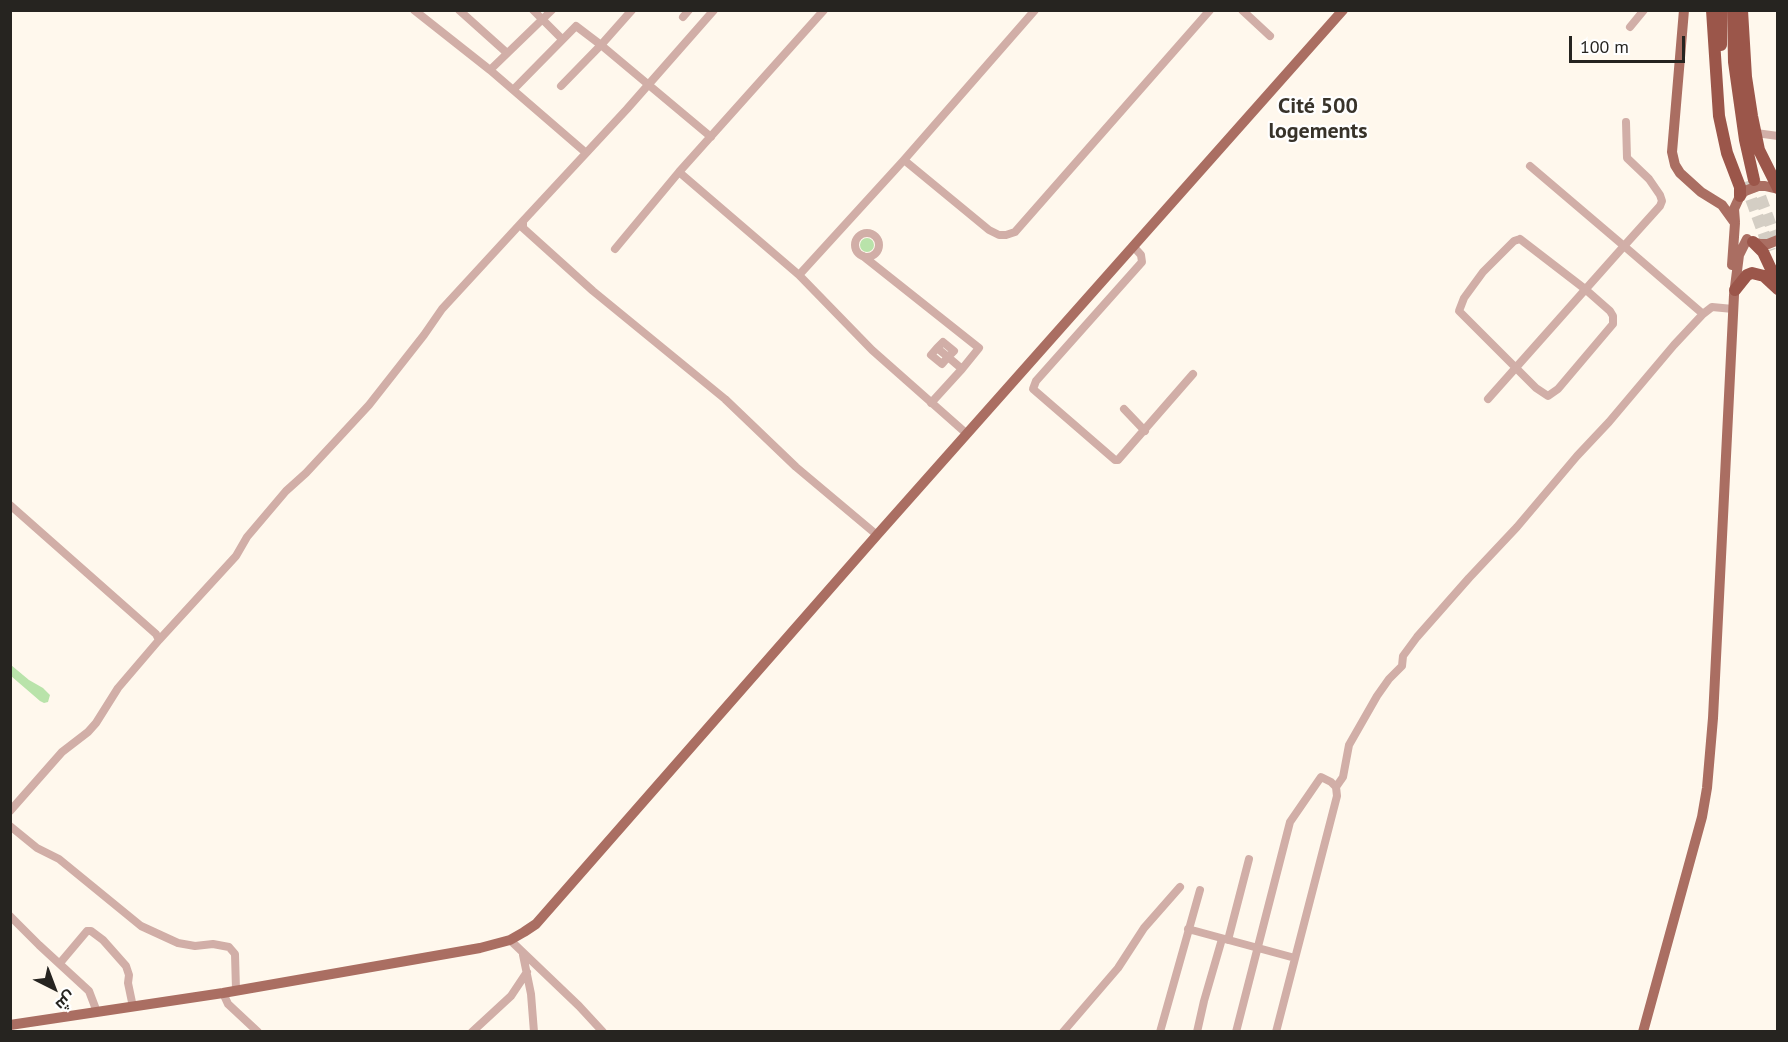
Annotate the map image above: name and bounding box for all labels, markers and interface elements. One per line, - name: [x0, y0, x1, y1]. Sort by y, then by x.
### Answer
- scale bar: [1572, 24, 1688, 62]
- text: 100 m: [1580, 35, 1629, 58]
- district label: Cité 500 logements: [1268, 94, 1368, 146]
- north arrow: [24, 958, 84, 1018]
- text: ش: [52, 987, 80, 1016]

